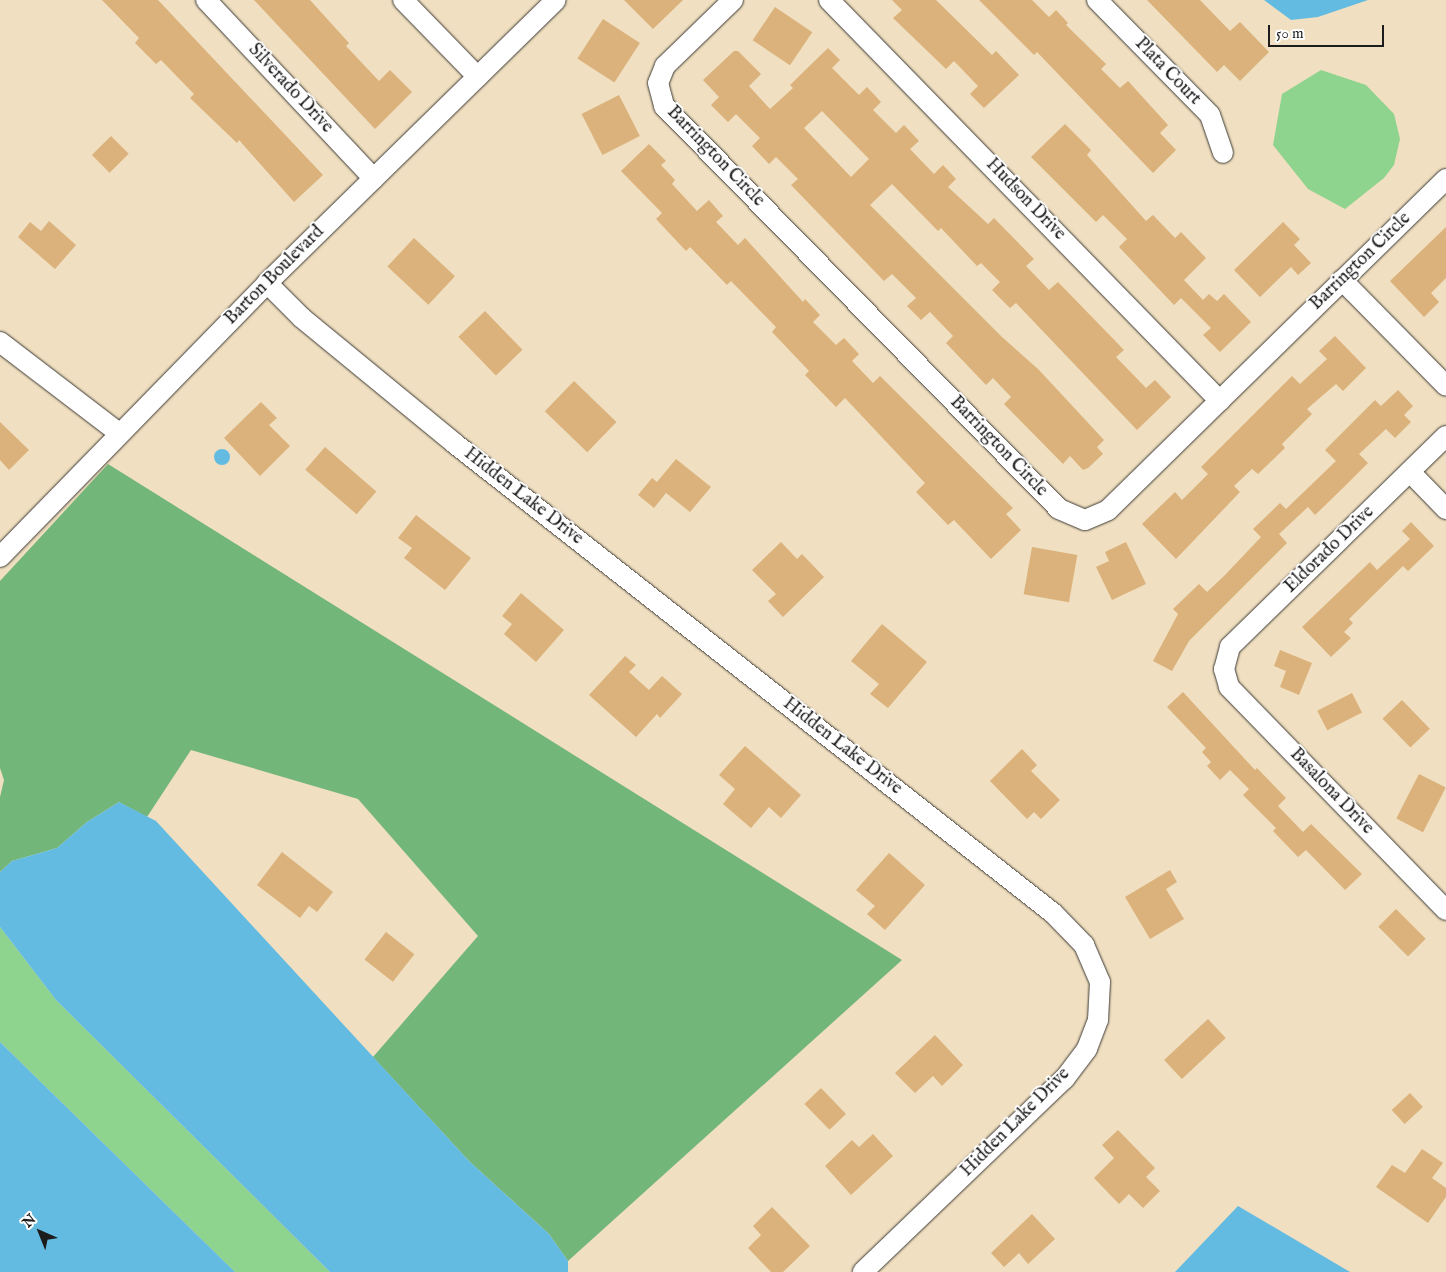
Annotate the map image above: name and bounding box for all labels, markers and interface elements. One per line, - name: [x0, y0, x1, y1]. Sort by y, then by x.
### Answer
- scale bar: [1271, 15, 1387, 47]
- text: 50 m: [1276, 24, 1304, 43]
- street label: Plata Court: [1129, 34, 1205, 110]
- street label: Silverado Drive: [243, 40, 337, 138]
- street label: Barrington Circle: [662, 102, 768, 212]
- street label: Hudson Drive: [981, 155, 1069, 245]
- street label: Barrington Circle: [1306, 209, 1416, 315]
- street label: Barton Boulevard: [221, 222, 329, 330]
- street label: Barrington Circle: [945, 392, 1051, 502]
- street label: Hidden Lake Drive: [459, 444, 587, 550]
- street label: Eldorado Drive: [1281, 502, 1379, 598]
- street label: Hidden Lake Drive: [778, 694, 906, 800]
- street label: Basalona Drive: [1285, 744, 1377, 840]
- street label: Hidden Lake Drive: [957, 1064, 1075, 1182]
- north arrow: [15, 1207, 65, 1257]
- text: N: [19, 1211, 40, 1232]

